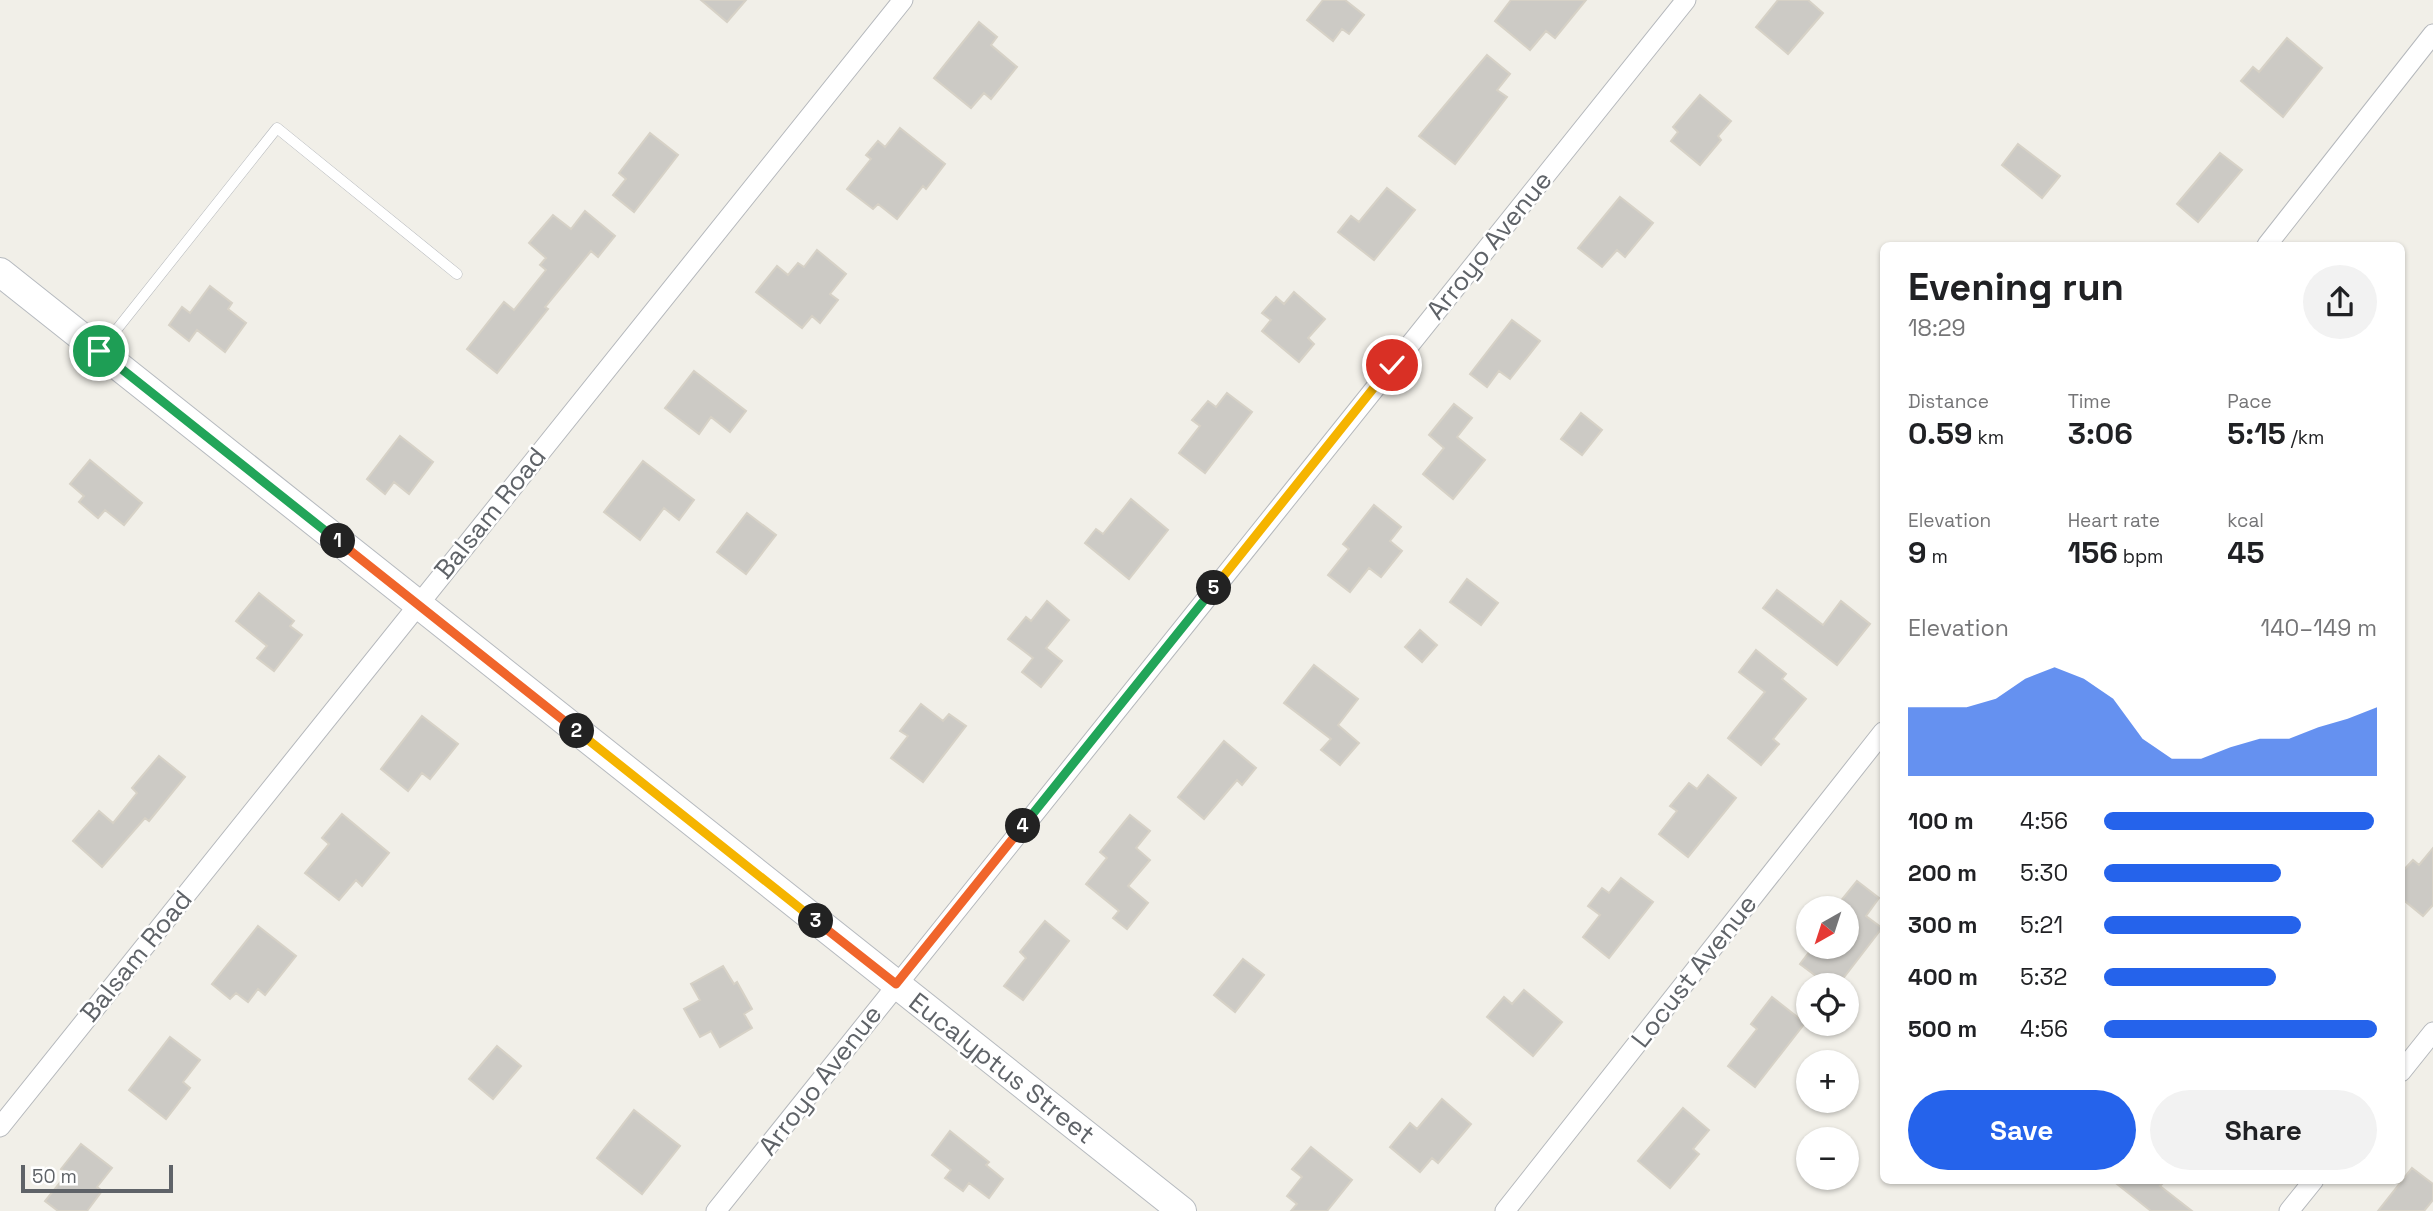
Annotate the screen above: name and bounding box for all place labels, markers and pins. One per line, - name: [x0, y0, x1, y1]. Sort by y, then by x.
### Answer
- pin: [69, 321, 129, 381]
- pin: [1362, 335, 1422, 395]
- pin: 1: [320, 524, 356, 558]
- pin: 5: [1196, 570, 1232, 606]
- pin: 2: [560, 714, 594, 748]
- pin: 4: [1006, 808, 1040, 844]
- pin: 3: [798, 904, 834, 939]

